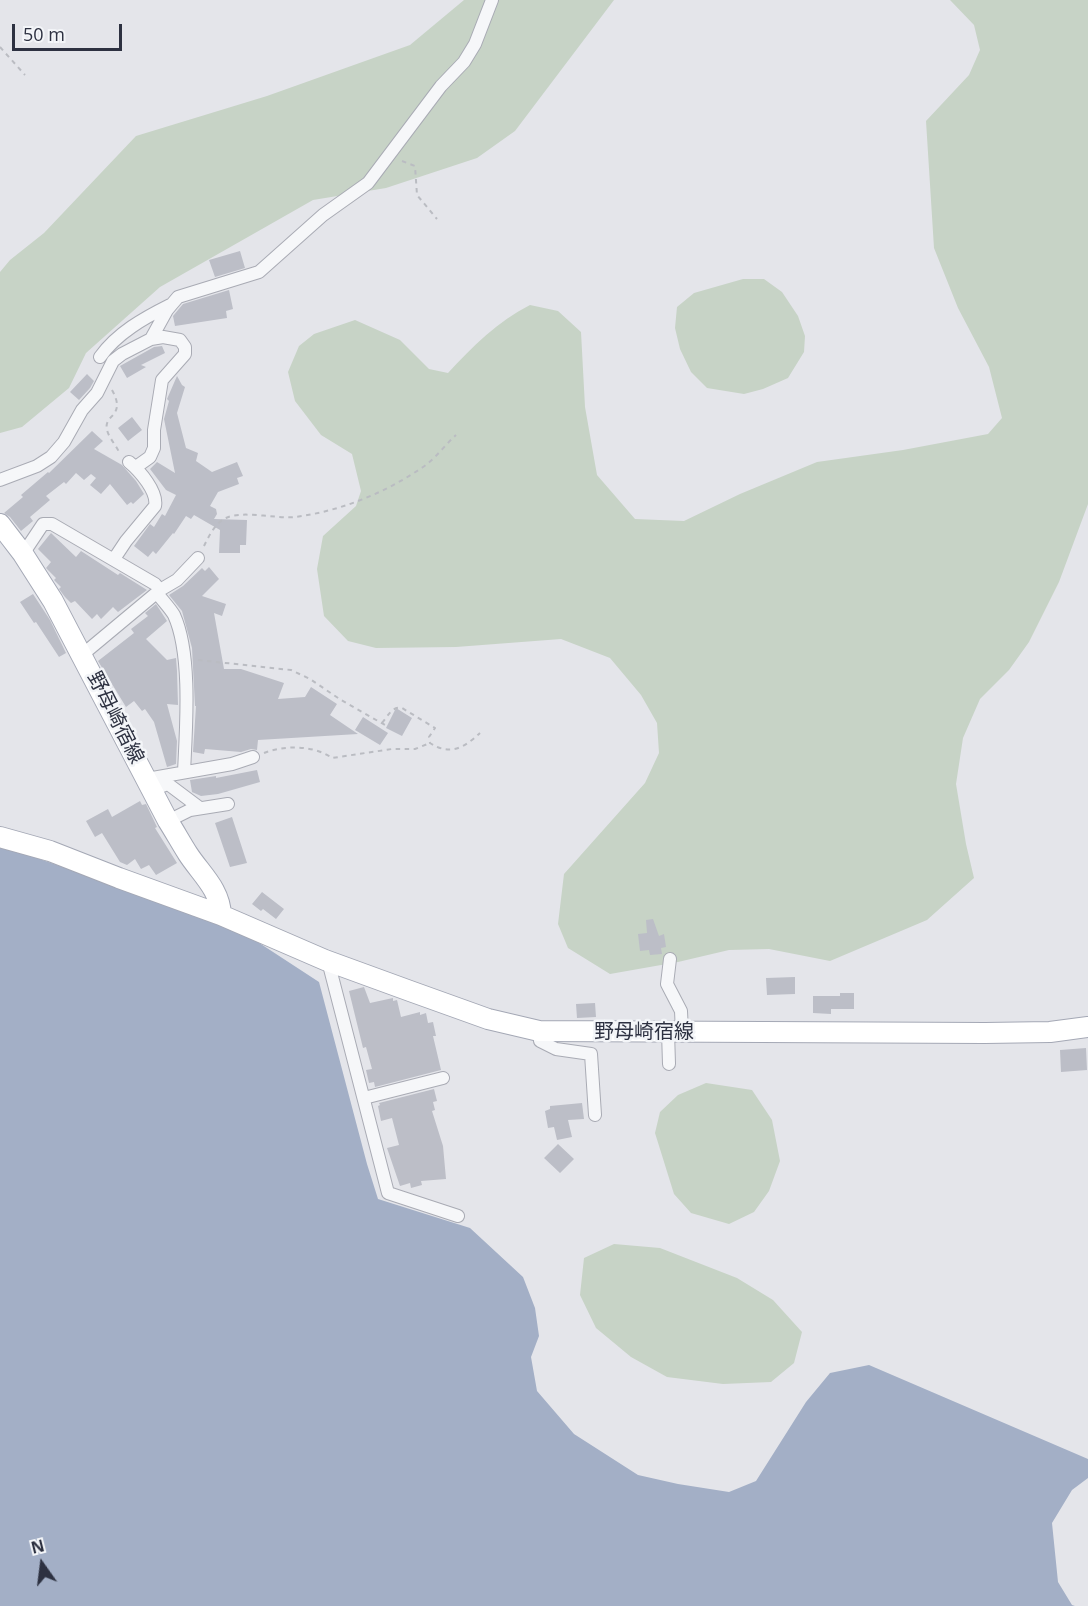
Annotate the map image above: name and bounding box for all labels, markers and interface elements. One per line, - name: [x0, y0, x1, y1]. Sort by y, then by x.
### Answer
- scale bar: [15, 12, 124, 50]
- text: 50 m: [23, 22, 65, 46]
- street label: 野母崎宿線: [82, 668, 148, 768]
- street label: 野母崎宿線: [594, 1020, 694, 1044]
- north arrow: [12, 1534, 72, 1594]
- text: N: [29, 1534, 47, 1559]

